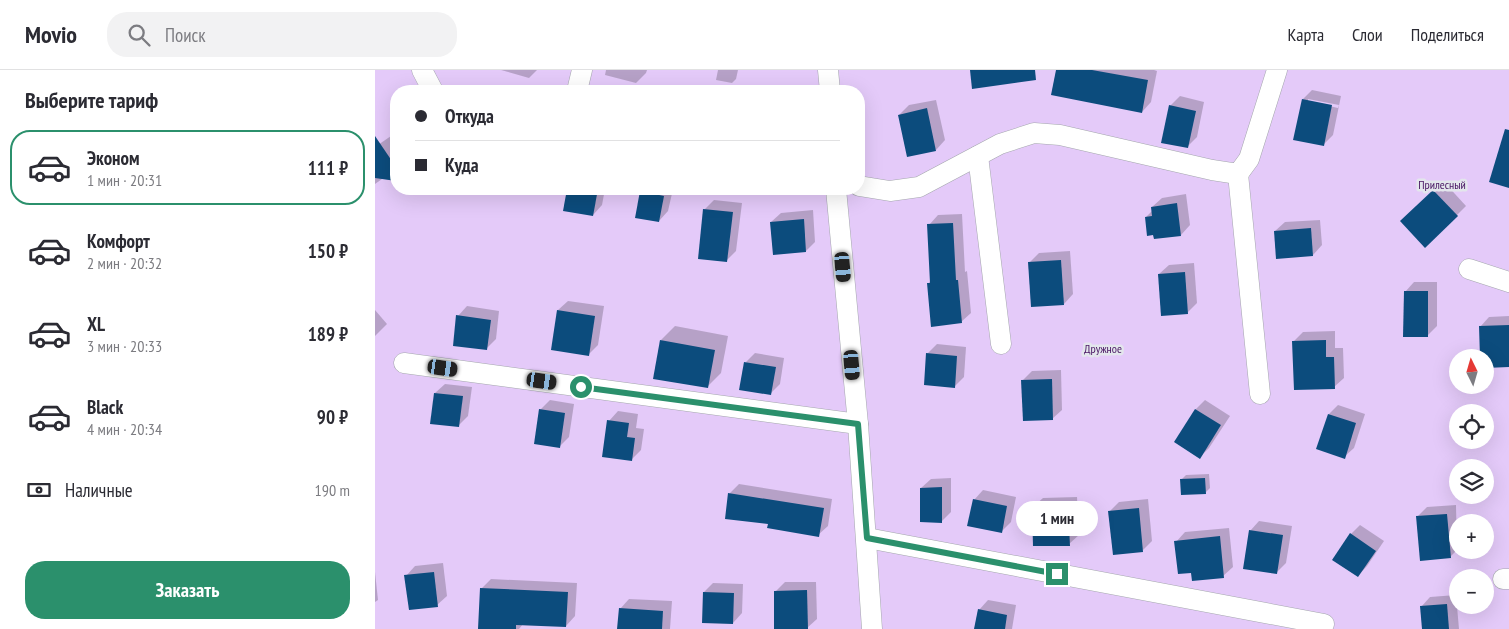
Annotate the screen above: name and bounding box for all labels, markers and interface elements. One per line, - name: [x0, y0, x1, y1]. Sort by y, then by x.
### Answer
- search box: [107, 12, 457, 57]
- text: Movio: [25, 19, 77, 50]
- icon: search: [125, 21, 153, 49]
- text: Поиск: [165, 23, 206, 47]
- text: Карта: [1287, 23, 1324, 46]
- text: Слои: [1352, 23, 1383, 46]
- text: Поделиться: [1411, 23, 1484, 46]
- text: Выберите тариф: [25, 86, 158, 114]
- text: Откуда: [445, 104, 494, 128]
- icon: car: [27, 145, 72, 190]
- text: Эконом: [87, 146, 140, 170]
- text: Куда: [445, 153, 479, 177]
- text: 111 ₽: [308, 156, 348, 180]
- text: 1 мин · 20:31: [87, 170, 162, 190]
- park label: Прилесный: [1418, 177, 1466, 192]
- icon: car: [27, 228, 72, 273]
- text: Комфорт: [87, 229, 150, 253]
- text: 150 ₽: [308, 239, 348, 263]
- car: [834, 251, 851, 283]
- text: 2 мин · 20:32: [87, 253, 162, 273]
- icon: car: [27, 311, 72, 356]
- text: XL: [87, 312, 105, 336]
- text: 189 ₽: [308, 322, 348, 346]
- text: 3 мин · 20:33: [87, 336, 162, 356]
- park label: Дружное: [1084, 341, 1122, 356]
- car: [843, 349, 860, 381]
- north arrow: [1449, 349, 1494, 394]
- map controls: [1449, 349, 1494, 614]
- car: [427, 358, 458, 378]
- car: [526, 371, 557, 391]
- route start: [570, 376, 592, 398]
- icon: car: [27, 394, 72, 439]
- text: Black: [87, 395, 123, 419]
- button: locate: [1449, 404, 1494, 449]
- text: 90 ₽: [317, 405, 348, 429]
- text: 4 мин · 20:34: [87, 419, 162, 439]
- button: layers: [1449, 459, 1494, 504]
- icon: cash: [25, 476, 53, 504]
- text: Наличные: [65, 478, 133, 502]
- text: 190 m: [315, 480, 350, 500]
- callout: 1 мин: [1016, 502, 1098, 536]
- text: 1 мин: [1040, 508, 1074, 528]
- button: +: [1449, 514, 1494, 559]
- button: Заказать: [25, 561, 350, 619]
- route end: [1046, 563, 1068, 585]
- button: −: [1449, 569, 1494, 614]

